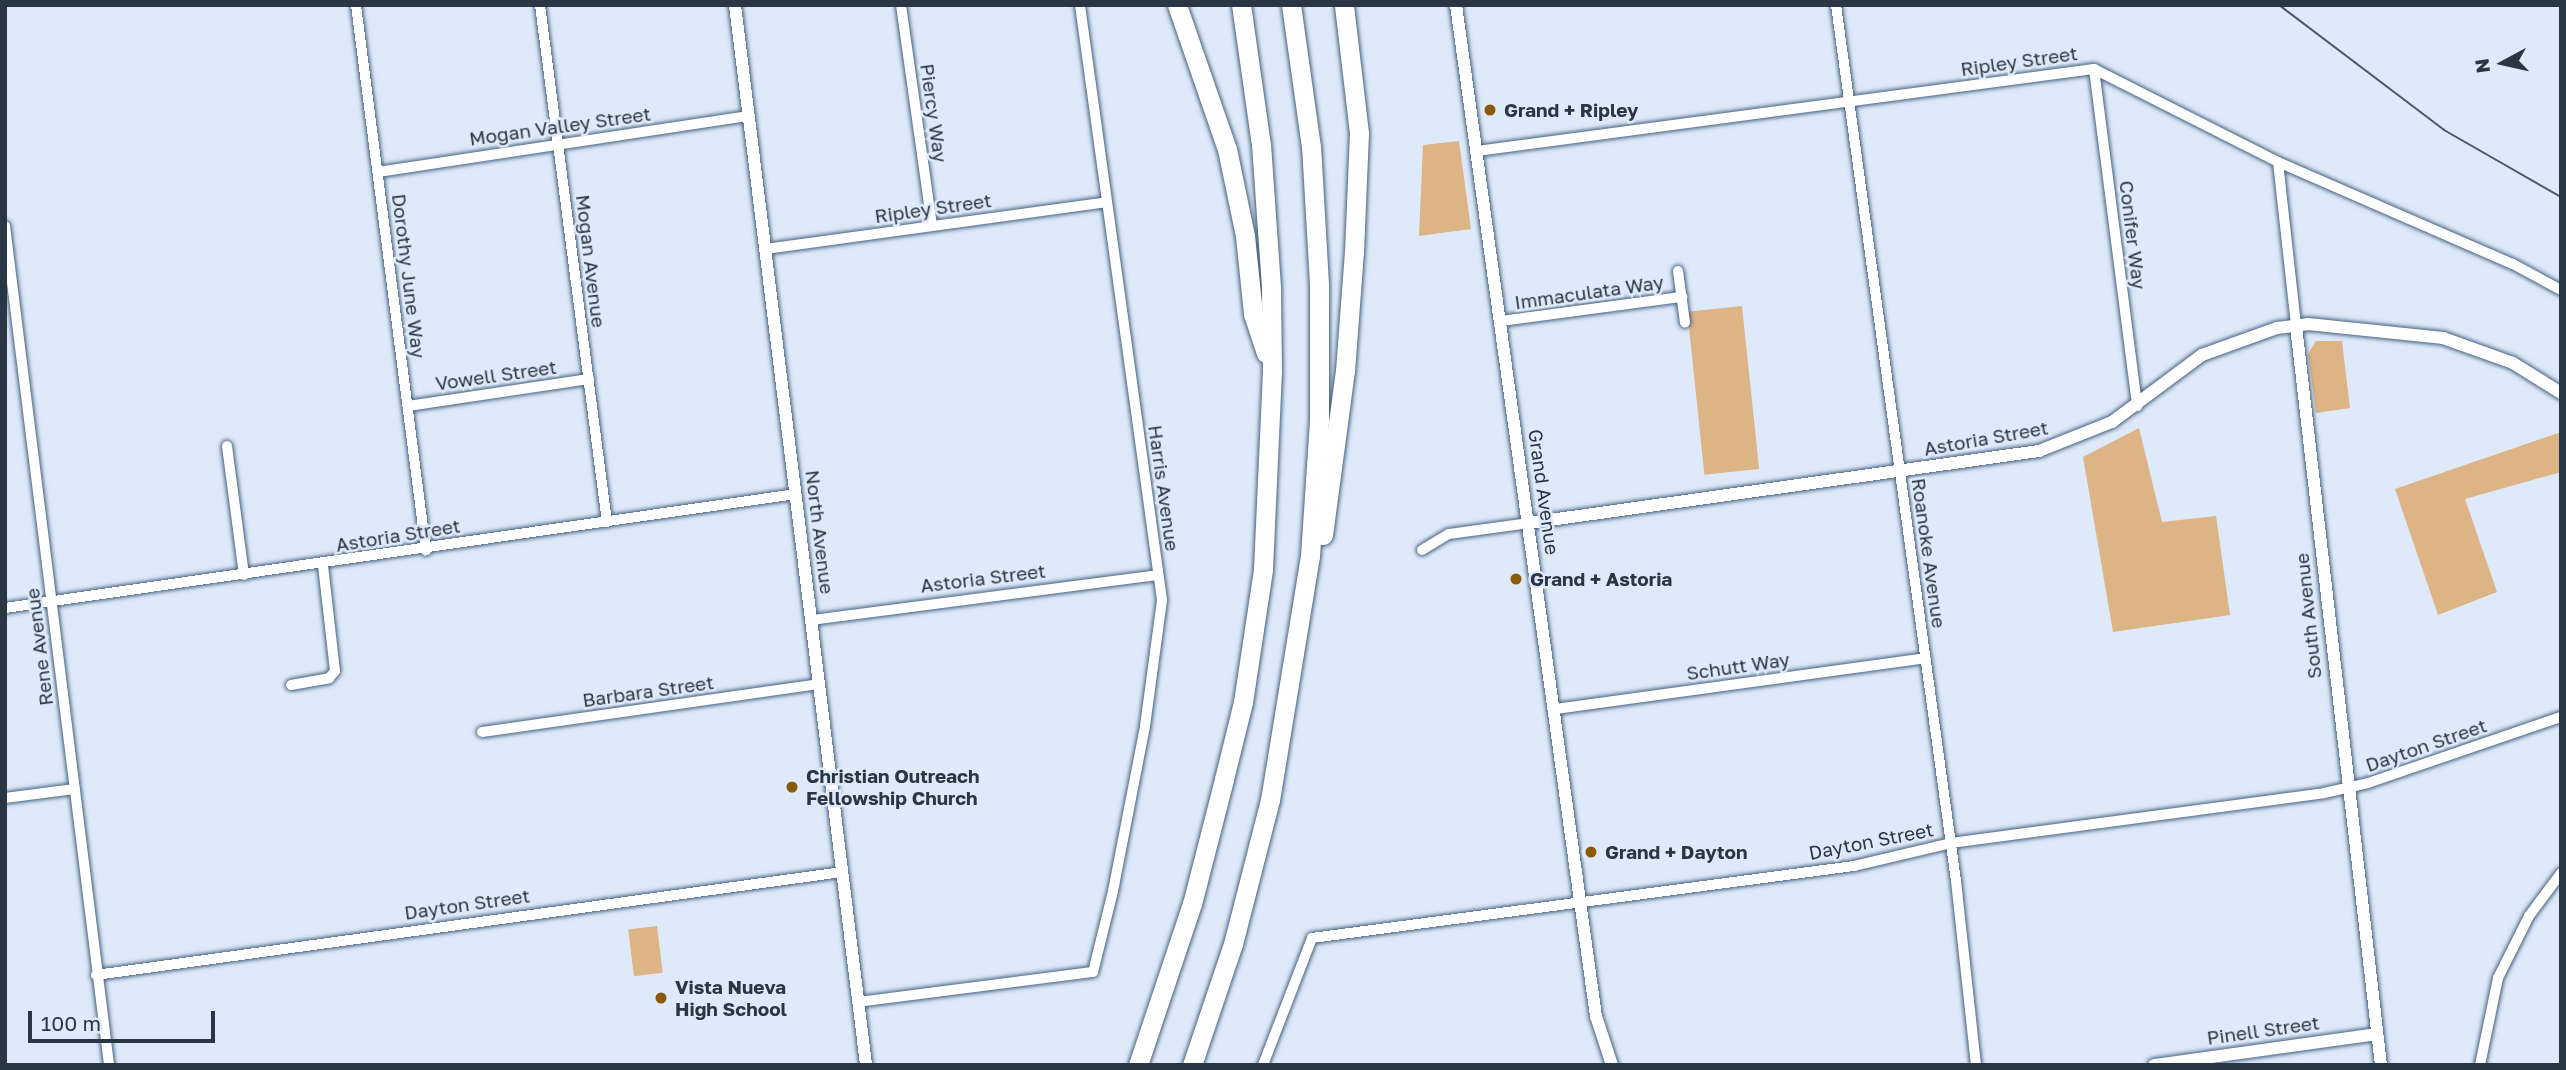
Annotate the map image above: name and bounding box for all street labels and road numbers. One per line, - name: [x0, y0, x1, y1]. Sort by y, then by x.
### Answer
- street label: Ripley Street: [1959, 42, 2079, 80]
- street label: Piercy Way: [916, 62, 952, 164]
- street label: Mogan Valley Street: [468, 102, 652, 150]
- street label: Conifer Way: [2115, 179, 2151, 291]
- street label: Ripley Street: [873, 189, 993, 227]
- street label: Dorothy June Way: [388, 192, 430, 360]
- street label: Mogan Avenue: [572, 193, 610, 329]
- street label: Immaculata Way: [1513, 270, 1665, 314]
- street label: Vowell Street: [434, 355, 558, 395]
- street label: Astoria Street: [1922, 416, 2050, 460]
- street label: Harris Avenue: [1144, 424, 1184, 552]
- street label: Grand Avenue: [1524, 428, 1564, 556]
- street label: North Avenue: [801, 469, 839, 595]
- street label: Roanoke Avenue: [1907, 477, 1951, 629]
- street label: Astoria Street: [334, 514, 462, 556]
- street label: South Avenue: [2290, 552, 2326, 680]
- street label: Astoria Street: [919, 559, 1047, 597]
- street label: Rene Avenue: [20, 587, 58, 707]
- street label: Schutt Way: [1685, 647, 1791, 685]
- street label: Barbara Street: [581, 671, 715, 711]
- street label: Dayton Street: [2362, 714, 2490, 776]
- street label: Dayton Street: [1807, 818, 1935, 864]
- street label: Dayton Street: [403, 884, 531, 924]
- street label: Pinell Street: [2205, 1011, 2321, 1049]

